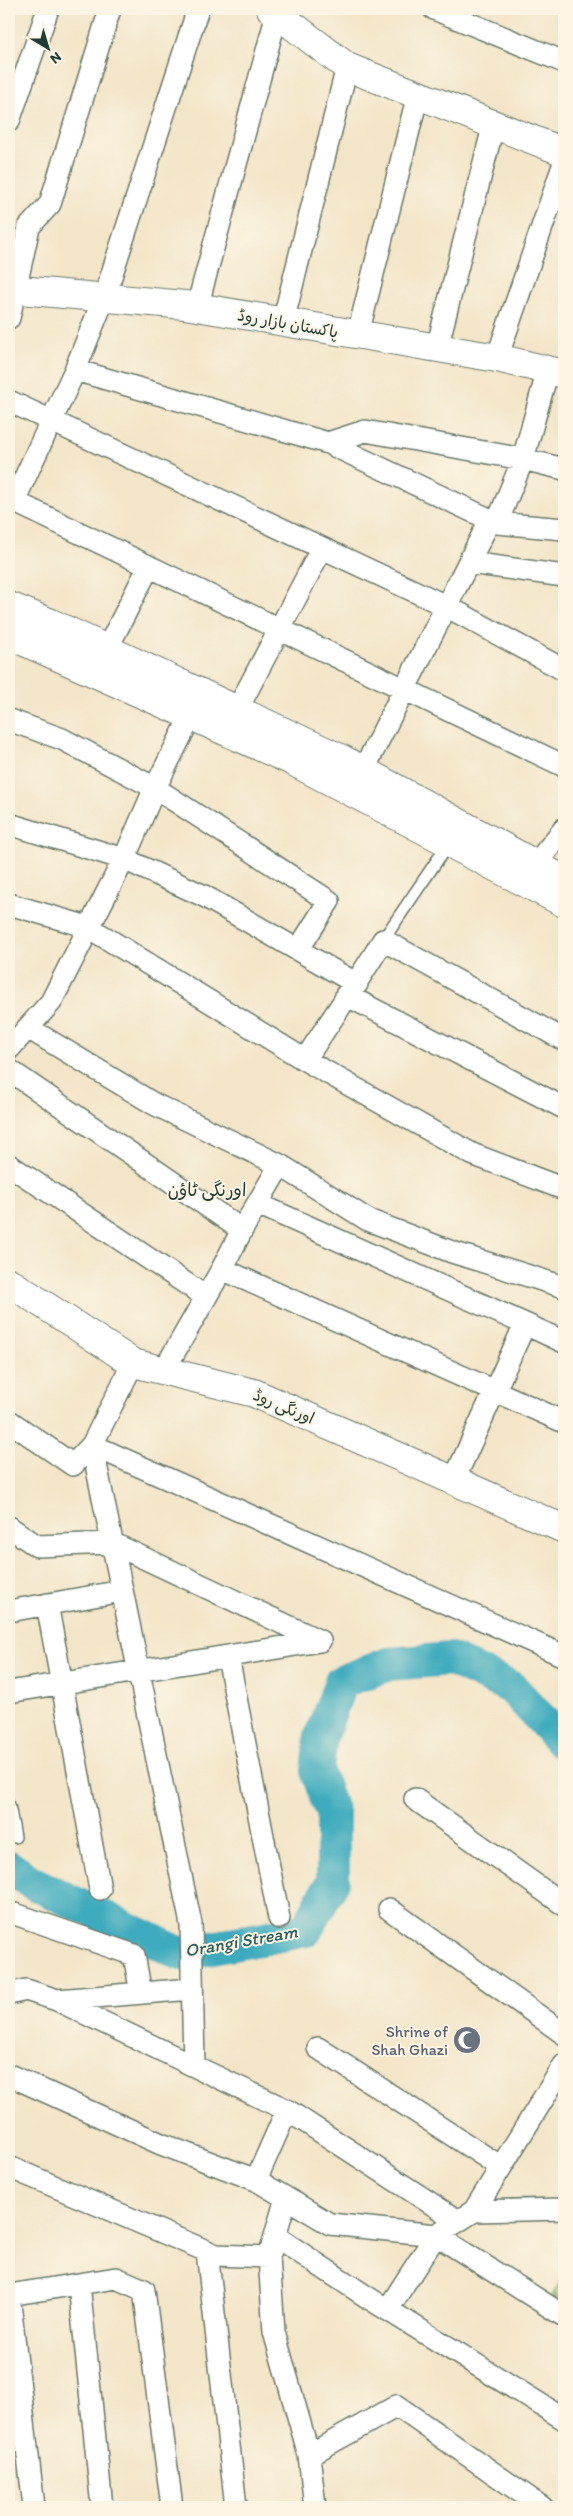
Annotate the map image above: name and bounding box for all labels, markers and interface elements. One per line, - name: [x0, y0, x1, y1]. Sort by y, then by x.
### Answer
- north arrow: [22, 22, 72, 72]
- text: N: [47, 48, 65, 67]
- street label: پاکستان بازار روڈ: [236, 305, 340, 343]
- district label: اورنگی ٹاؤن: [168, 1179, 246, 1201]
- street label: اورنگی روڈ: [250, 1385, 317, 1429]
- water label: Orangi Stream: [183, 1920, 300, 1962]
- place label: Shrine of Shah Ghazi: [371, 2022, 449, 2059]
- mosque icon: Shrine of Shah Ghazi: [452, 2025, 482, 2055]

